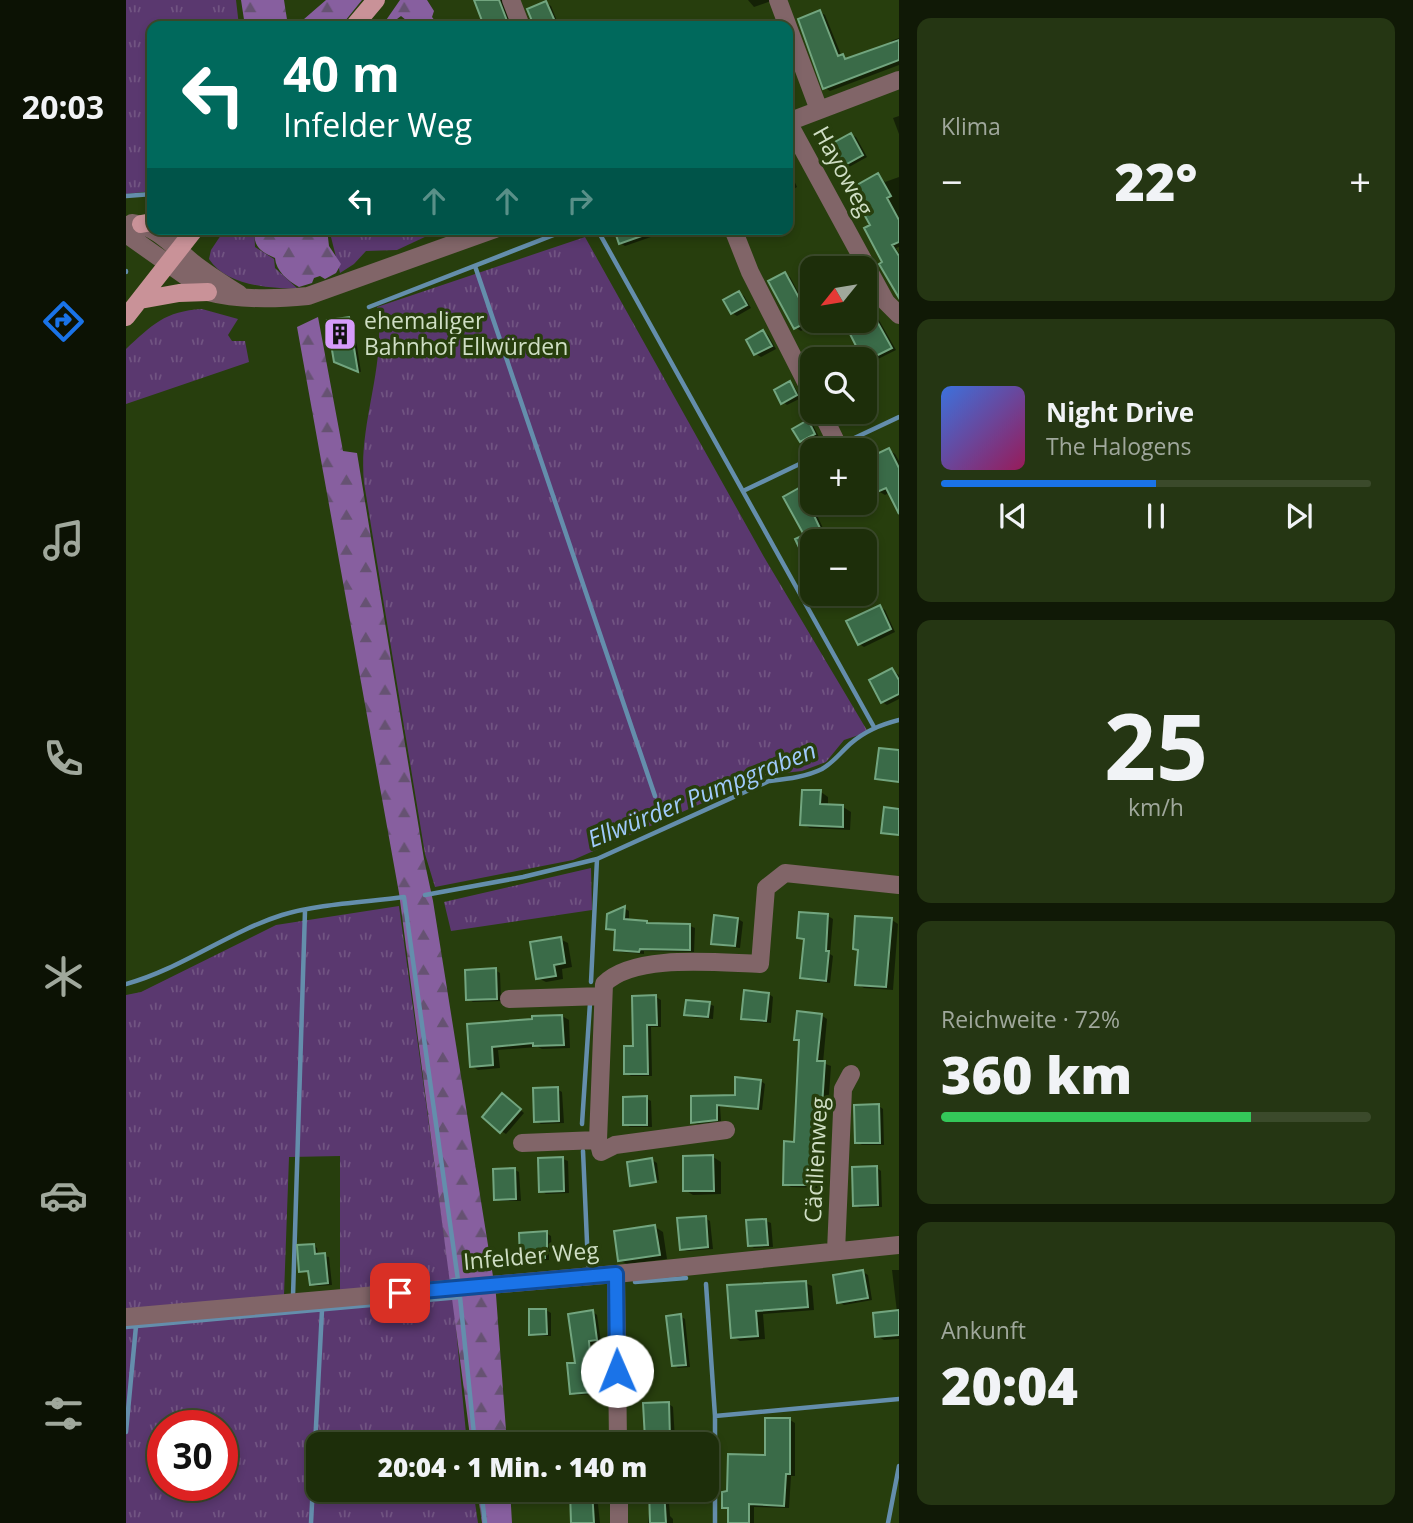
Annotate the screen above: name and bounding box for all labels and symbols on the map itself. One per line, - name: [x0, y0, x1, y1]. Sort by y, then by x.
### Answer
- street label: Hayoweg: [806, 120, 882, 222]
- north arrow: [800, 256, 877, 332]
- place label: ehemaliger Bahnhof Ellwürden: [364, 304, 568, 362]
- building icon: ehemaliger Bahnhof Ellwürden: [321, 315, 359, 353]
- water label: Ellwürder Pumpgraben: [582, 733, 821, 855]
- street label: Cäcilienweg: [796, 1096, 834, 1224]
- street label: Infelder Weg: [462, 1233, 601, 1277]
- pin: [370, 1263, 430, 1323]
- position arrow: [580, 1334, 654, 1408]
- speed limit sign: 30: [147, 1410, 238, 1501]

